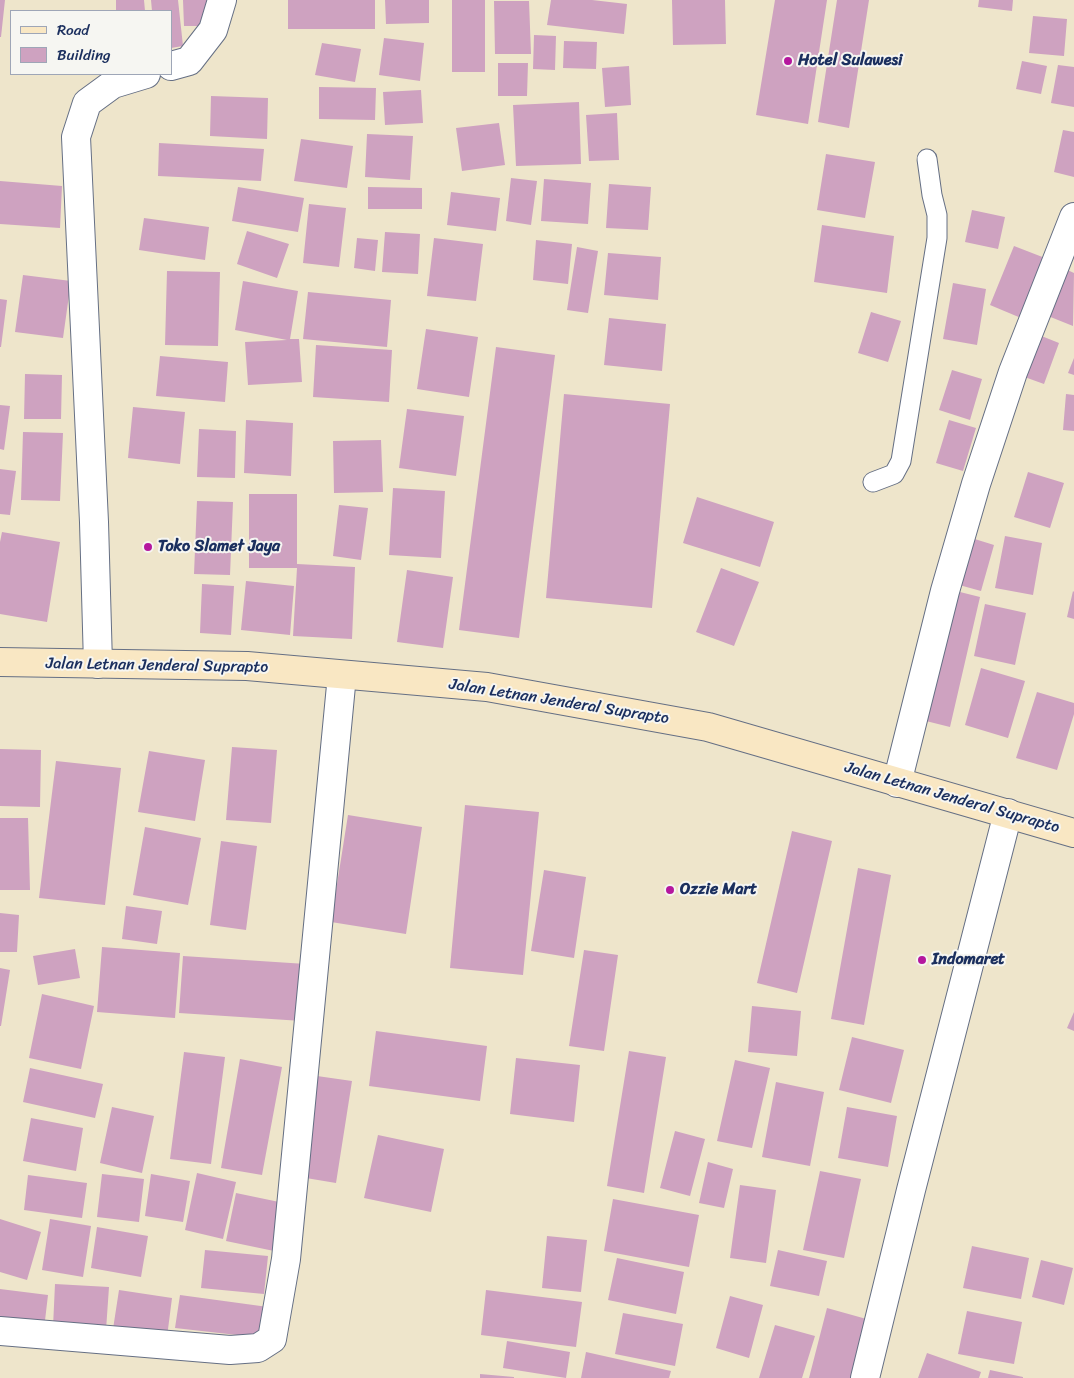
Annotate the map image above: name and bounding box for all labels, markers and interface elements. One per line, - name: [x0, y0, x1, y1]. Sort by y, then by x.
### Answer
- legend: [10, 10, 172, 75]
- text: Road: [57, 17, 89, 43]
- text: Building: [57, 42, 111, 68]
- place label: Hotel Sulawesi: [798, 51, 902, 71]
- marker: Hotel Sulawesi: [782, 55, 794, 67]
- place label: Toko Slamet Jaya: [158, 537, 280, 557]
- marker: Toko Slamet Jaya: [142, 541, 154, 553]
- street label: Jalan Letnan Jenderal Suprapto: [46, 654, 268, 678]
- street label: Jalan Letnan Jenderal Suprapto: [448, 675, 670, 729]
- street label: Jalan Letnan Jenderal Suprapto: [842, 758, 1062, 838]
- place label: Ozzie Mart: [680, 880, 757, 900]
- marker: Ozzie Mart: [664, 884, 676, 896]
- place label: Indomaret: [932, 950, 1005, 970]
- marker: Indomaret: [916, 954, 928, 966]

